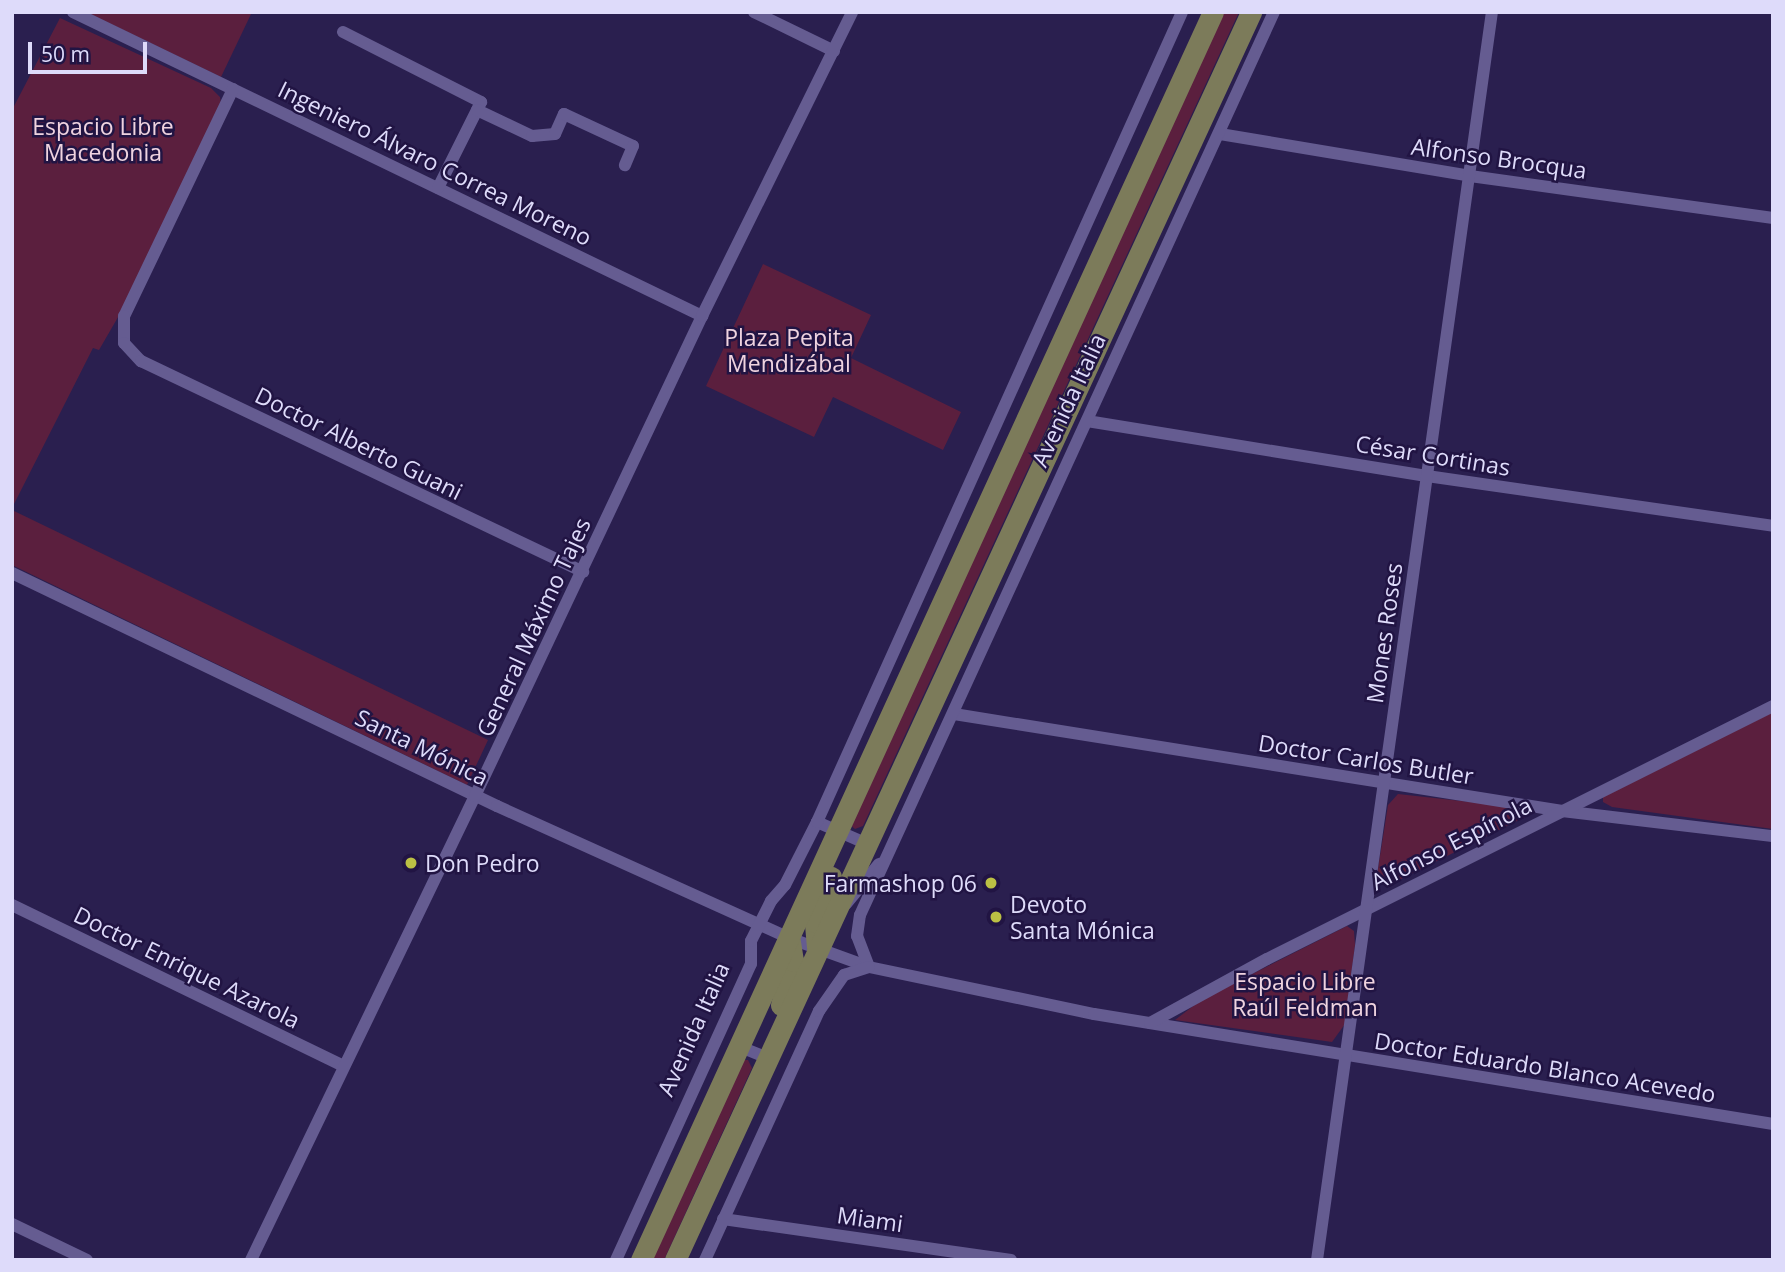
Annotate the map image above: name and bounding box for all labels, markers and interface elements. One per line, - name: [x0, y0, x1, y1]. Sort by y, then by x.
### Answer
- scale bar: [32, 28, 150, 72]
- text: 50 m: [41, 40, 90, 68]
- street label: Ingeniero Álvaro Correa Moreno: [274, 75, 596, 251]
- park label: Espacio Libre Macedonia: [32, 112, 174, 166]
- street label: Alfonso Brocqua: [1410, 132, 1588, 184]
- park label: Plaza Pepita Mendizábal: [724, 323, 854, 377]
- street label: Avenida Italia: [1025, 329, 1111, 471]
- street label: Doctor Alberto Guani: [251, 381, 467, 505]
- street label: César Cortinas: [1354, 429, 1512, 481]
- street label: General Máximo Tajes: [470, 513, 596, 741]
- street label: Mones Roses: [1360, 561, 1408, 705]
- street label: Santa Mónica: [351, 703, 493, 791]
- street label: Doctor Carlos Butler: [1256, 728, 1476, 790]
- street label: Alfonso Espínola: [1366, 791, 1536, 895]
- place label: Don Pedro: [425, 849, 540, 877]
- marker: Don Pedro: [403, 855, 419, 871]
- place label: Farmashop 06: [824, 869, 977, 897]
- marker: Farmashop 06: [983, 875, 999, 891]
- place label: Devoto Santa Mónica: [1010, 890, 1155, 944]
- street label: Doctor Enrique Azarola: [69, 900, 305, 1034]
- marker: Devoto Santa Mónica: [988, 909, 1004, 925]
- street label: Avenida Italia: [651, 958, 735, 1100]
- park label: Espacio Libre Raúl Feldman: [1232, 967, 1378, 1021]
- street label: Doctor Eduardo Blanco Acevedo: [1372, 1026, 1718, 1108]
- street label: Miami: [835, 1201, 905, 1237]

